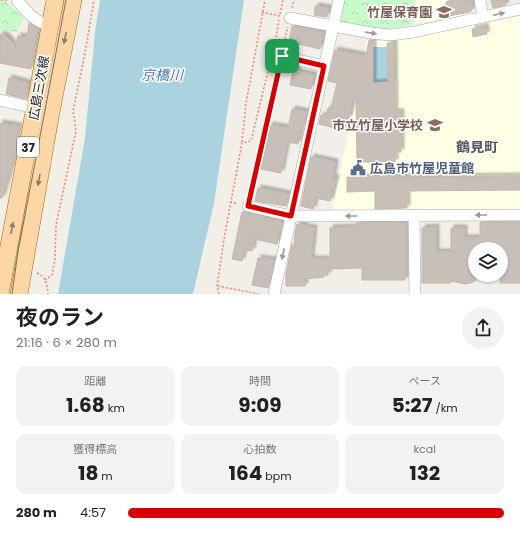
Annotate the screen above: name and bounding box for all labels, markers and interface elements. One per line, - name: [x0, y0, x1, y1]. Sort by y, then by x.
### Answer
- place label: 竹屋保育園: [367, 3, 432, 22]
- school or university icon: 竹屋保育園: [435, 3, 453, 21]
- one-way arrow: [492, 10, 505, 16]
- one-way arrow: [365, 30, 377, 36]
- one-way arrow: [62, 32, 68, 44]
- pin: [265, 39, 299, 73]
- icon: arrive: [271, 45, 293, 67]
- street label: 広島三次線: [24, 54, 54, 122]
- water label: 京橋川: [141, 65, 185, 85]
- place label: 市立竹屋小学校: [332, 116, 423, 135]
- school or university icon: 市立竹屋小学校: [426, 116, 444, 134]
- road number: 37: [17, 137, 39, 157]
- district label: 鶴見町: [456, 137, 498, 157]
- public building icon: 広島市竹屋児童館: [349, 159, 367, 177]
- place label: 広島市竹屋児童館: [370, 159, 474, 178]
- one-way arrow: [35, 174, 41, 186]
- one-way arrow: [474, 212, 487, 218]
- one-way arrow: [344, 213, 357, 219]
- one-way arrow: [10, 222, 16, 234]
- map controls: [468, 242, 508, 282]
- button: layers: [468, 242, 508, 282]
- one-way arrow: [279, 248, 285, 260]
- text: 夜のラン: [16, 302, 104, 333]
- button: share: [462, 307, 504, 349]
- text: 21:16 · 6 × 280 m: [16, 333, 117, 352]
- text: 距離: [84, 373, 106, 389]
- text: 時間: [249, 373, 271, 389]
- text: ペース: [408, 373, 441, 389]
- text: 1.68: [66, 391, 105, 419]
- text: 9:09: [238, 391, 282, 419]
- text: 5:27: [392, 391, 432, 419]
- text: km: [105, 400, 125, 416]
- text: /km: [432, 400, 458, 416]
- text: 獲得標高: [73, 441, 117, 457]
- text: 心拍数: [243, 441, 276, 457]
- text: kcal: [413, 441, 436, 457]
- text: 18: [78, 459, 98, 487]
- text: 164: [229, 459, 262, 487]
- text: 132: [409, 459, 440, 487]
- text: m: [98, 468, 113, 484]
- text: bpm: [262, 468, 291, 484]
- text: 280 m: [16, 503, 57, 522]
- text: 4:57: [80, 503, 106, 522]

